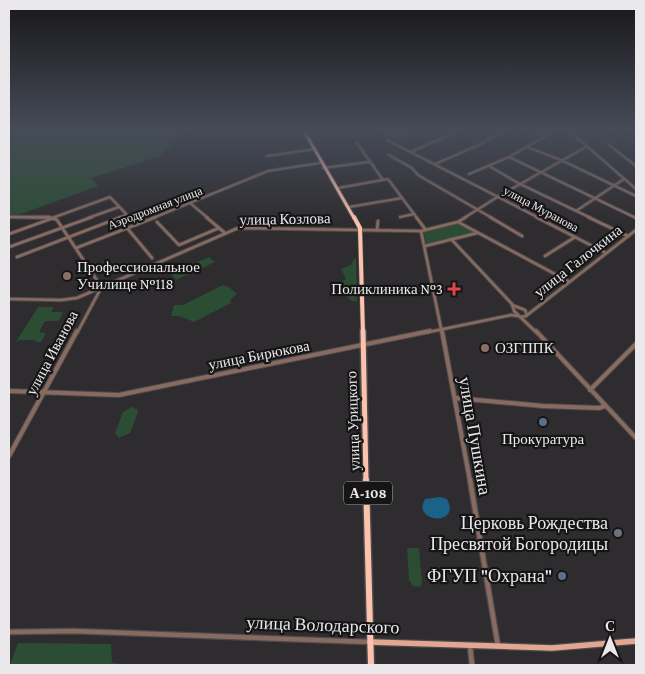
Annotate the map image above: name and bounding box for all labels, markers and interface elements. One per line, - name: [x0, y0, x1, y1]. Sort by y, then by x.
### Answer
- street label: Аэродромная улица: [106, 183, 205, 232]
- street label: улица Муранова: [501, 183, 581, 235]
- street label: улица Козлова: [239, 210, 331, 228]
- street label: улица Галочкина: [531, 222, 625, 300]
- place label: Профессиональное Училище №118: [77, 259, 200, 292]
- marker: Профессиональное Училище №118: [61, 270, 73, 282]
- place label: Поликлиника №3: [331, 281, 443, 297]
- marker: Поликлиника №3: [447, 282, 461, 296]
- street label: улица Иванова: [23, 308, 81, 398]
- street label: улица Бирюкова: [207, 337, 311, 373]
- place label: ОЗГППК: [495, 340, 555, 356]
- marker: ОЗГППК: [479, 342, 491, 354]
- street label: улица Урицкого: [343, 371, 363, 471]
- street label: улица Пушкина: [455, 375, 495, 497]
- marker: Прокуратура: [537, 416, 549, 428]
- place label: Прокуратура: [502, 431, 584, 447]
- road number: А-108: [344, 482, 392, 504]
- place label: Церковь Рождества Пресвятой Богородицы: [430, 513, 608, 554]
- marker: Церковь Рождества Пресвятой Богородицы: [612, 527, 624, 539]
- place label: ФГУП "Охрана": [427, 566, 552, 586]
- marker: ФГУП "Охрана": [556, 570, 568, 582]
- street label: улица Володарского: [246, 612, 400, 638]
- north arrow: [585, 614, 635, 664]
- text: С: [605, 618, 615, 634]

